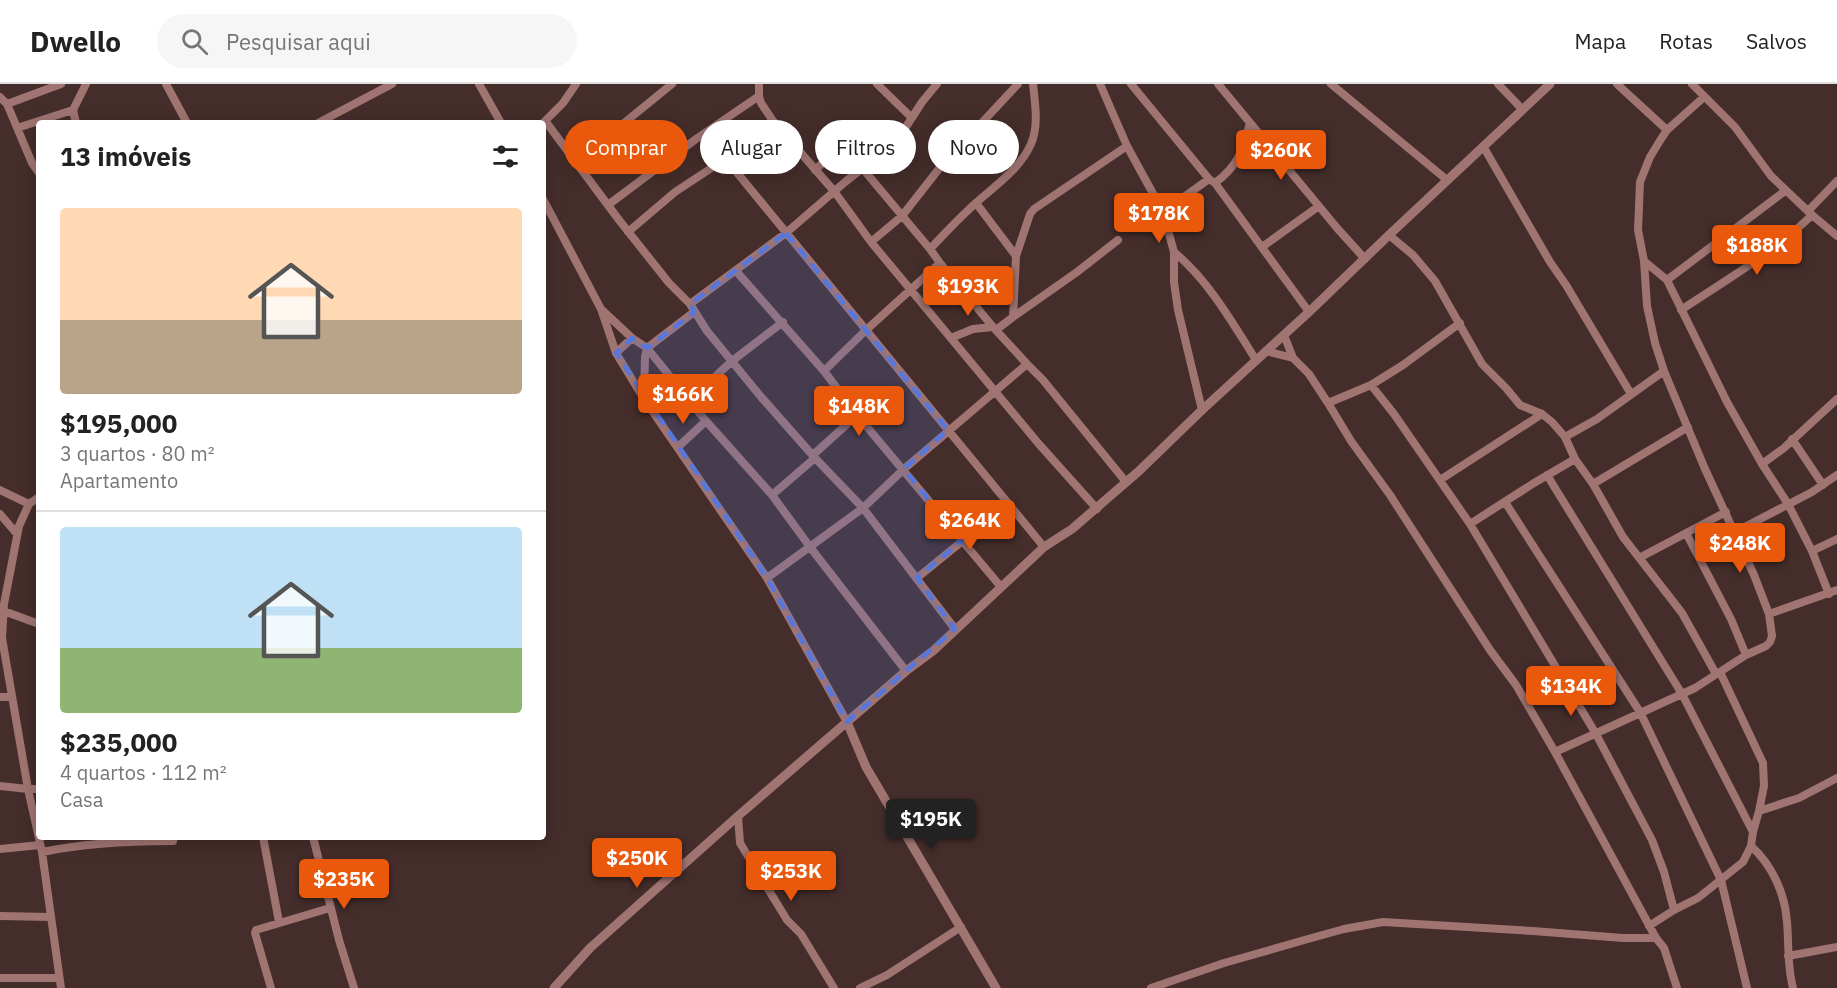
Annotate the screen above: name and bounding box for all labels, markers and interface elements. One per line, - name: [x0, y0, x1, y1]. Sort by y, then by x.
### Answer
- search box: [157, 14, 577, 68]
- text: Dwello: [30, 23, 121, 60]
- icon: search: [178, 25, 211, 58]
- text: Pesquisar aqui: [226, 27, 371, 56]
- text: Mapa: [1575, 27, 1626, 55]
- text: Rotas: [1659, 27, 1713, 55]
- text: Salvos: [1746, 27, 1807, 55]
- chip: Comprar: [564, 120, 688, 174]
- chip: Alugar: [700, 120, 803, 174]
- chip: Filtros: [815, 120, 916, 174]
- chip: Novo: [928, 120, 1019, 174]
- pin: $260K: [1239, 130, 1323, 181]
- text: $260K: [1250, 136, 1312, 163]
- text: 13 imóveis: [60, 139, 191, 173]
- icon: filters: [489, 140, 522, 173]
- pin: $178K: [1117, 193, 1201, 244]
- text: $178K: [1128, 199, 1190, 226]
- pin: $188K: [1715, 225, 1799, 276]
- text: $188K: [1726, 231, 1788, 258]
- icon: home: [237, 247, 345, 355]
- pin: $193K: [926, 266, 1010, 317]
- text: $193K: [937, 272, 999, 299]
- pin: $166K: [641, 374, 725, 425]
- text: $166K: [652, 380, 714, 407]
- pin: $148K: [817, 386, 901, 437]
- text: $148K: [828, 392, 890, 419]
- text: $195,000: [60, 406, 177, 440]
- text: 3 quartos · 80 m²: [60, 440, 215, 467]
- text: Apartamento: [60, 467, 178, 494]
- pin: $264K: [928, 500, 1012, 551]
- text: $264K: [939, 506, 1001, 533]
- pin: $248K: [1698, 523, 1782, 574]
- text: $248K: [1709, 529, 1771, 556]
- icon: home: [237, 566, 345, 674]
- pin: $134K: [1529, 666, 1613, 717]
- text: $134K: [1540, 672, 1602, 699]
- text: $235,000: [60, 725, 177, 759]
- text: 4 quartos · 112 m²: [60, 759, 227, 786]
- text: Casa: [60, 786, 104, 813]
- pin: $195K: [889, 799, 973, 850]
- text: $195K: [900, 805, 962, 832]
- pin: $250K: [595, 838, 679, 889]
- text: $250K: [606, 844, 668, 871]
- pin: $253K: [749, 851, 833, 902]
- text: $253K: [760, 857, 822, 884]
- pin: $235K: [302, 859, 386, 910]
- text: $235K: [313, 865, 375, 892]

